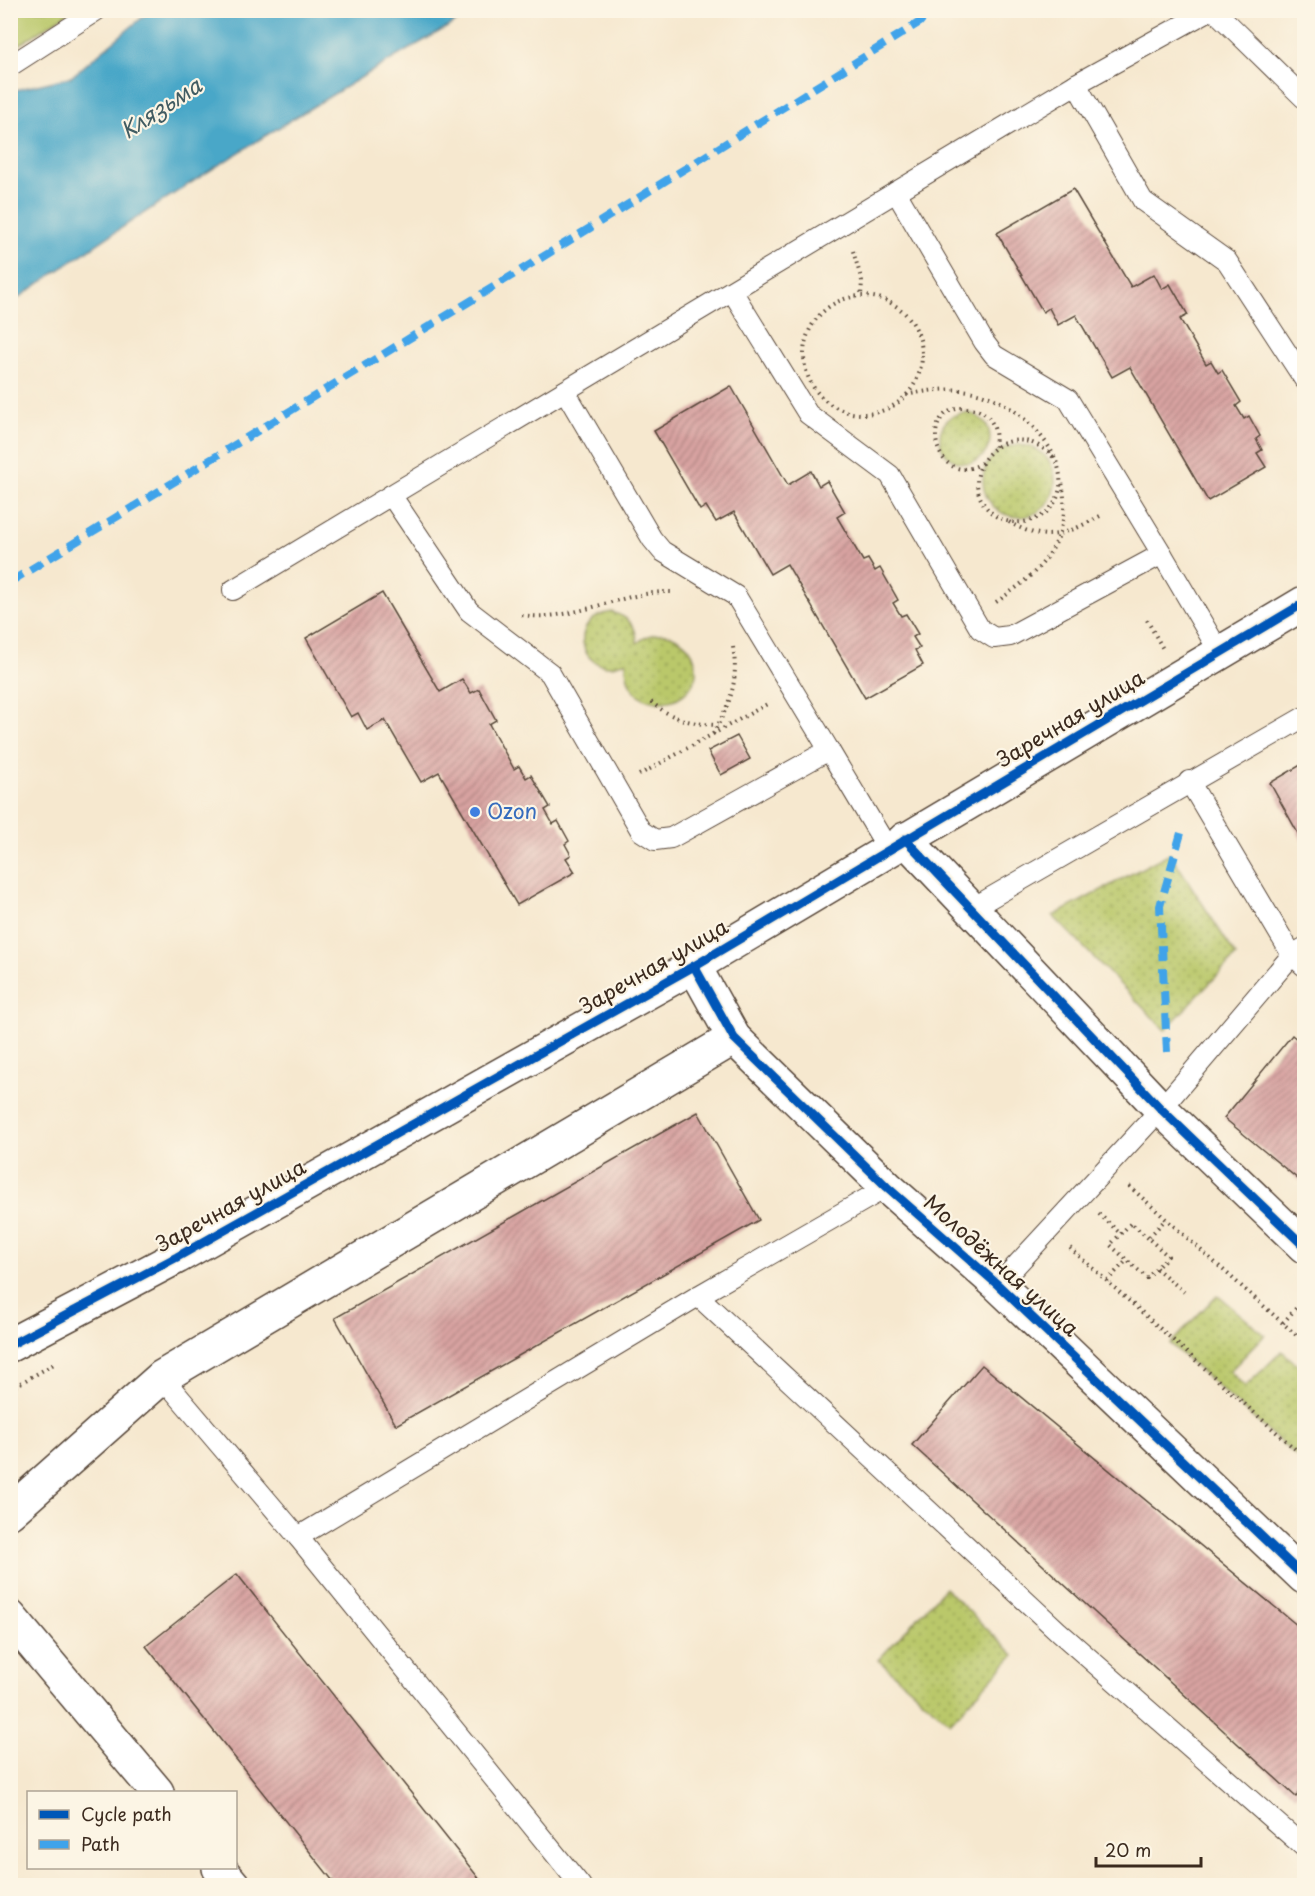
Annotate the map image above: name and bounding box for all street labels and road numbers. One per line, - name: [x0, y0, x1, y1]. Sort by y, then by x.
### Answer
- street label: Заречная улица: [990, 660, 1151, 774]
- street label: Заречная улица: [573, 909, 734, 1021]
- street label: Заречная улица: [149, 1149, 312, 1259]
- street label: Молодёжная улица: [918, 1186, 1088, 1344]

